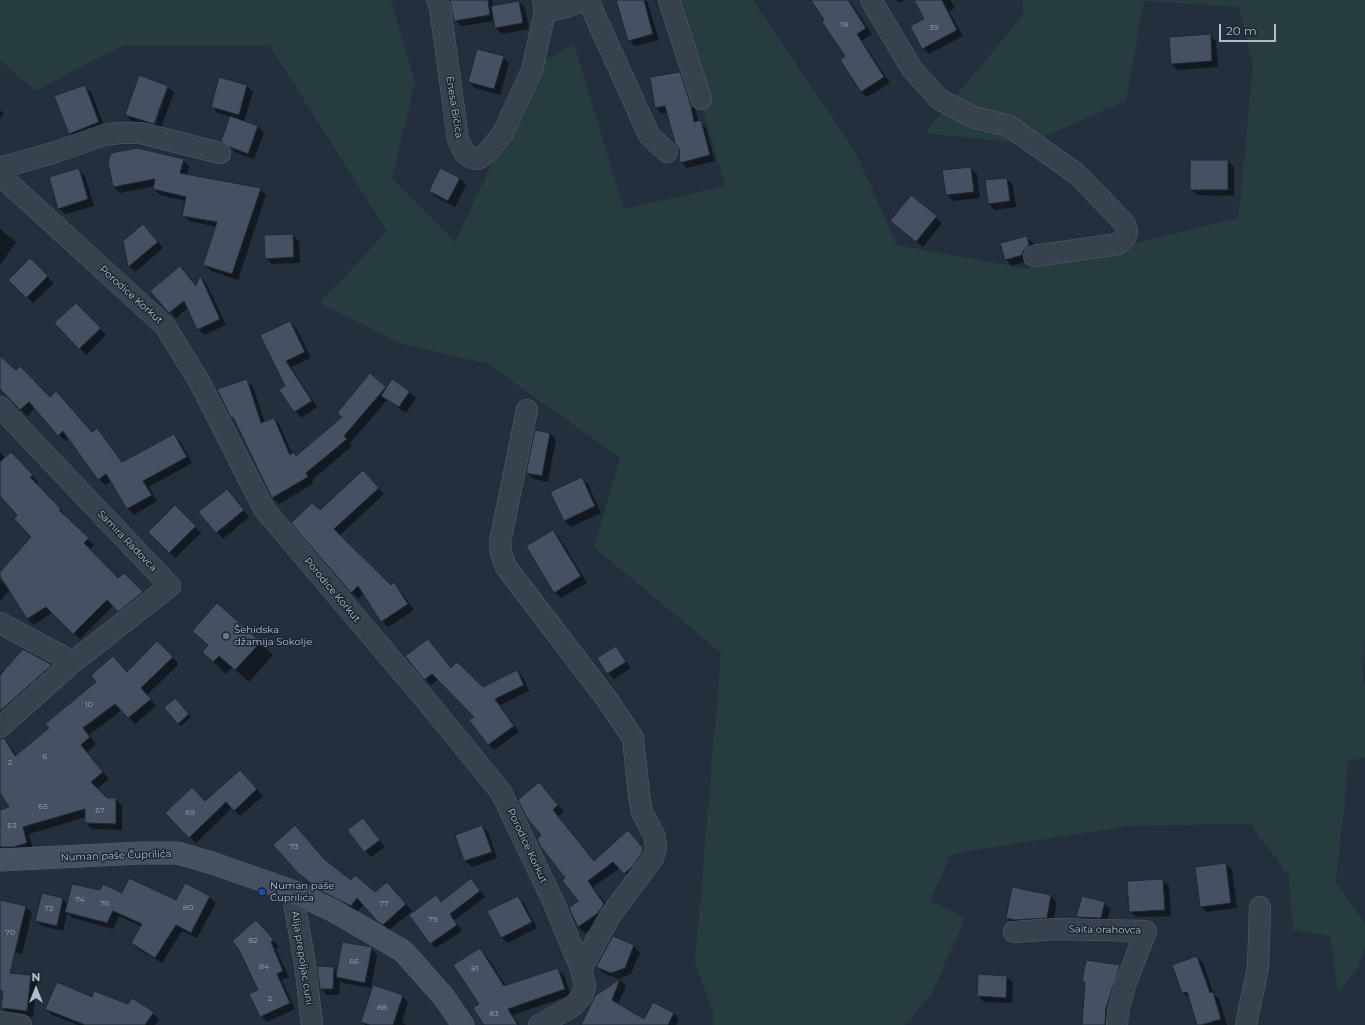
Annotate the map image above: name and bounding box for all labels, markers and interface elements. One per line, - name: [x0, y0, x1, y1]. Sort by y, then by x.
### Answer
- scale bar: [1221, 16, 1278, 42]
- house number: 18: [840, 20, 848, 30]
- house number: 39: [929, 23, 939, 33]
- text: 20 m: [1226, 23, 1257, 38]
- street label: Enesa Bičića: [443, 75, 465, 139]
- street label: Porodice Korkut: [97, 263, 165, 327]
- street label: Samira Radovca: [95, 508, 159, 574]
- street label: Porodice Korkut: [301, 555, 363, 625]
- place label: Šehidska džamija Sokolje: [234, 624, 312, 648]
- marker: Šehidska džamija Sokolje: [221, 631, 231, 641]
- house number: 10: [85, 700, 93, 710]
- house number: 6: [43, 752, 47, 762]
- house number: 2: [8, 758, 12, 768]
- house number: 65: [38, 802, 48, 812]
- house number: 67: [95, 806, 105, 816]
- street label: Porodice Korkut: [504, 807, 550, 885]
- house number: 69: [185, 808, 195, 818]
- house number: 63: [7, 821, 17, 831]
- house number: 73: [289, 842, 299, 852]
- street label: Numan paše Čuprilića: [60, 848, 172, 864]
- place label: Numan paše Ćuprilića: [270, 880, 334, 904]
- marker: Numan paše Ćuprilića: [257, 887, 267, 897]
- house number: 74: [75, 895, 85, 905]
- house number: 76: [100, 899, 110, 909]
- house number: 77: [379, 899, 389, 909]
- house number: 80: [183, 903, 193, 913]
- house number: 72: [44, 904, 54, 914]
- street label: Alija prepoljac cuni: [289, 910, 315, 1006]
- house number: 79: [428, 915, 438, 925]
- street label: Saita orahovca: [1069, 923, 1141, 937]
- house number: 70: [5, 928, 15, 938]
- house number: 82: [248, 936, 258, 946]
- house number: 66: [349, 957, 359, 967]
- house number: 84: [259, 962, 269, 972]
- house number: 81: [471, 964, 479, 974]
- north arrow: [16, 969, 56, 1009]
- text: N: [32, 970, 40, 984]
- house number: 2: [268, 994, 272, 1004]
- house number: 88: [377, 1003, 387, 1013]
- house number: 83: [489, 1009, 499, 1019]

